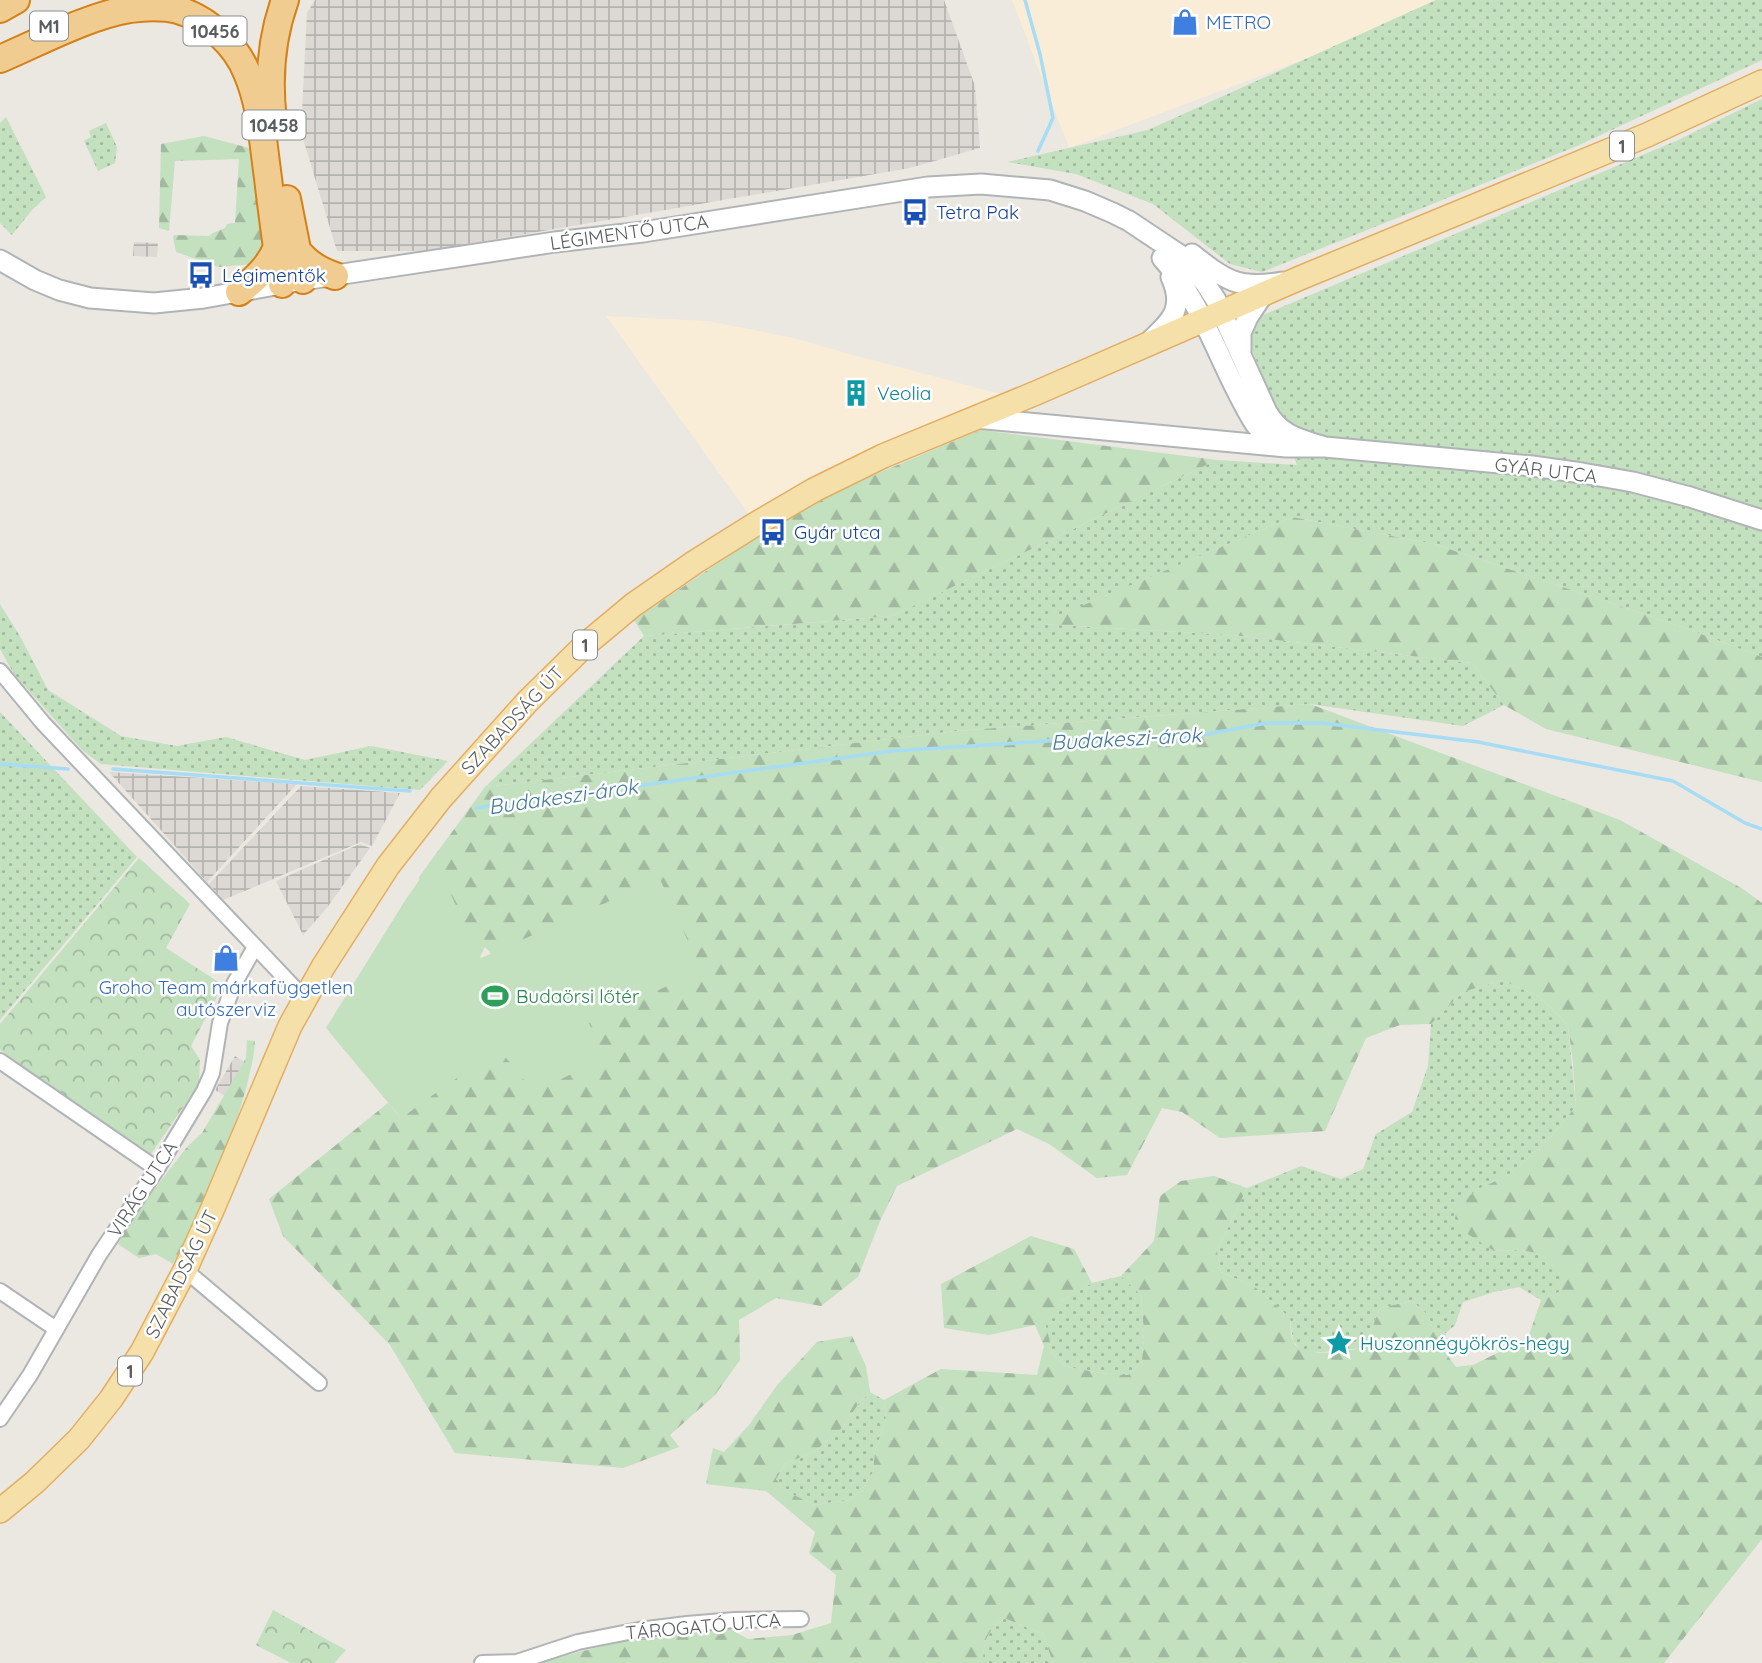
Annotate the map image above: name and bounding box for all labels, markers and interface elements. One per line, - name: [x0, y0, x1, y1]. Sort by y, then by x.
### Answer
- shop icon: METRO: [1170, 7, 1200, 37]
- place label: METRO: [1206, 10, 1271, 34]
- road number: M1: [30, 12, 68, 41]
- road number: 10456: [184, 16, 246, 46]
- road number: 10458: [243, 110, 306, 140]
- road number: 1: [1610, 132, 1634, 160]
- bus stop icon: Tetra Pak: [900, 197, 930, 227]
- place label: Tetra Pak: [936, 200, 1019, 224]
- street label: LÉGIMENTŐ UTCA: [548, 209, 710, 255]
- bus stop icon: Légimentők: [186, 260, 216, 290]
- place label: Légimentők: [222, 263, 326, 287]
- building icon: Veolia: [841, 378, 871, 408]
- place label: Veolia: [877, 381, 931, 405]
- street label: GYÁR UTCA: [1493, 452, 1599, 488]
- bus stop icon: Gyár utca: [758, 517, 788, 547]
- place label: Gyár utca: [794, 520, 881, 544]
- road number: 1: [573, 630, 597, 660]
- street label: SZABADSÁG ÚT: [456, 661, 568, 779]
- water label: Budakeszi-árok: [1050, 721, 1204, 755]
- water label: Budakeszi-árok: [487, 772, 641, 819]
- shop icon: Groho Team márkafüggetlen autószerviz: [211, 943, 241, 973]
- place label: Groho Team márkafüggetlen autószerviz: [99, 975, 353, 1021]
- sports icon: Budaörsi lőtér: [480, 981, 510, 1011]
- place label: Budaörsi lőtér: [516, 984, 640, 1008]
- street label: VIRÁG UTCA: [102, 1136, 182, 1242]
- street label: SZABADSÁG ÚT: [140, 1206, 222, 1342]
- place icon: Huszonnégyökrös-hegy: [1324, 1328, 1354, 1358]
- place label: Huszonnégyökrös-hegy: [1360, 1331, 1570, 1355]
- road number: 1: [118, 1356, 142, 1386]
- street label: TÁROGATÓ UTCA: [624, 1607, 782, 1645]

